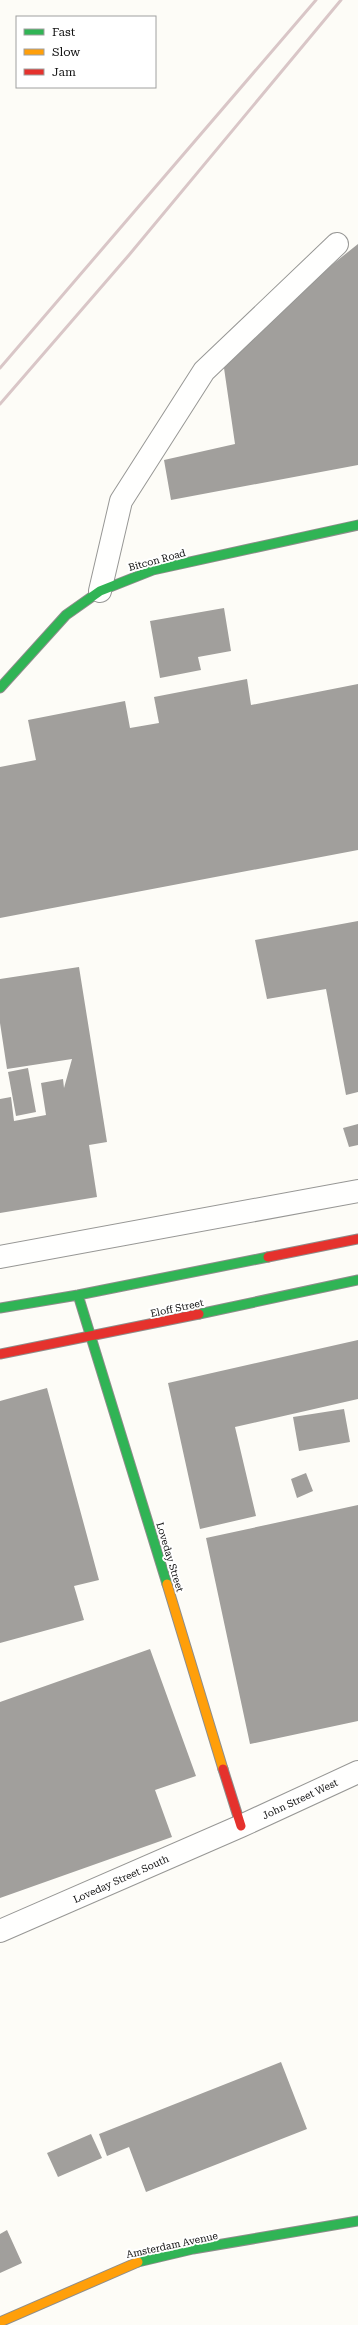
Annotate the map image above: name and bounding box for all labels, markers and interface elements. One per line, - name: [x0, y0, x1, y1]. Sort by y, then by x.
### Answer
- legend: [16, 16, 156, 88]
- text: Fast: [52, 25, 76, 39]
- text: Slow: [52, 45, 80, 59]
- text: Jam: [52, 65, 76, 79]
- street label: Bitcon Road: [127, 547, 187, 573]
- street label: Eloff Street: [149, 1297, 205, 1319]
- street label: Loveday Street: [154, 1521, 186, 1593]
- street label: John Street West: [261, 1777, 340, 1821]
- street label: Loveday Street South: [71, 1853, 171, 1905]
- street label: Amsterdam Avenue: [125, 2230, 219, 2260]

